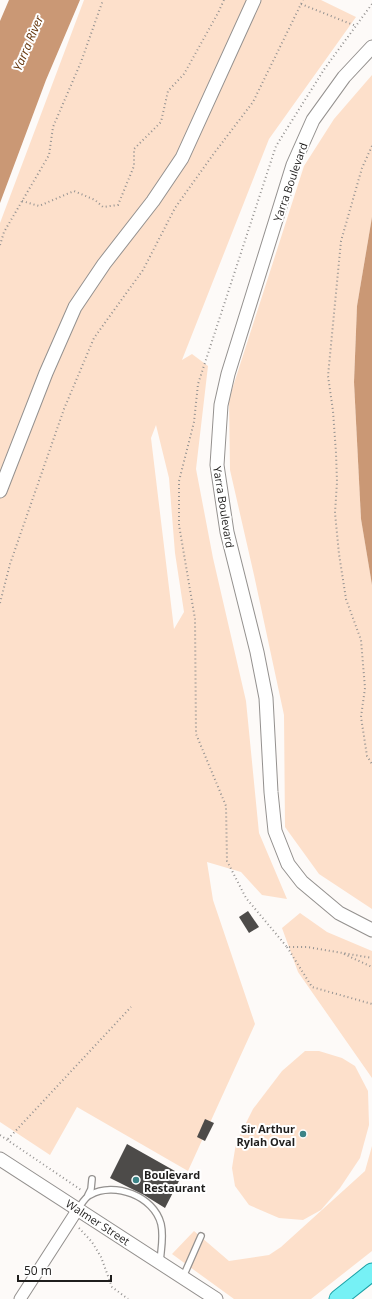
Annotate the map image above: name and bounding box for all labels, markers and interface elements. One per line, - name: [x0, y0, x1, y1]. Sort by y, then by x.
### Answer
- water label: Yarra River: [9, 12, 48, 73]
- street label: Yarra Boulevard: [269, 141, 311, 223]
- street label: Yarra Boulevard: [210, 465, 238, 549]
- place label: Sir Arthur Rylah Oval: [236, 1121, 295, 1149]
- marker: Sir Arthur Rylah Oval: [298, 1129, 308, 1139]
- place label: Boulevard Restaurant: [144, 1167, 206, 1195]
- marker: Boulevard Restaurant: [131, 1175, 141, 1185]
- street label: Walmer Street: [63, 1196, 133, 1248]
- scale bar: [18, 1257, 111, 1283]
- text: 50 m: [24, 1262, 52, 1279]

